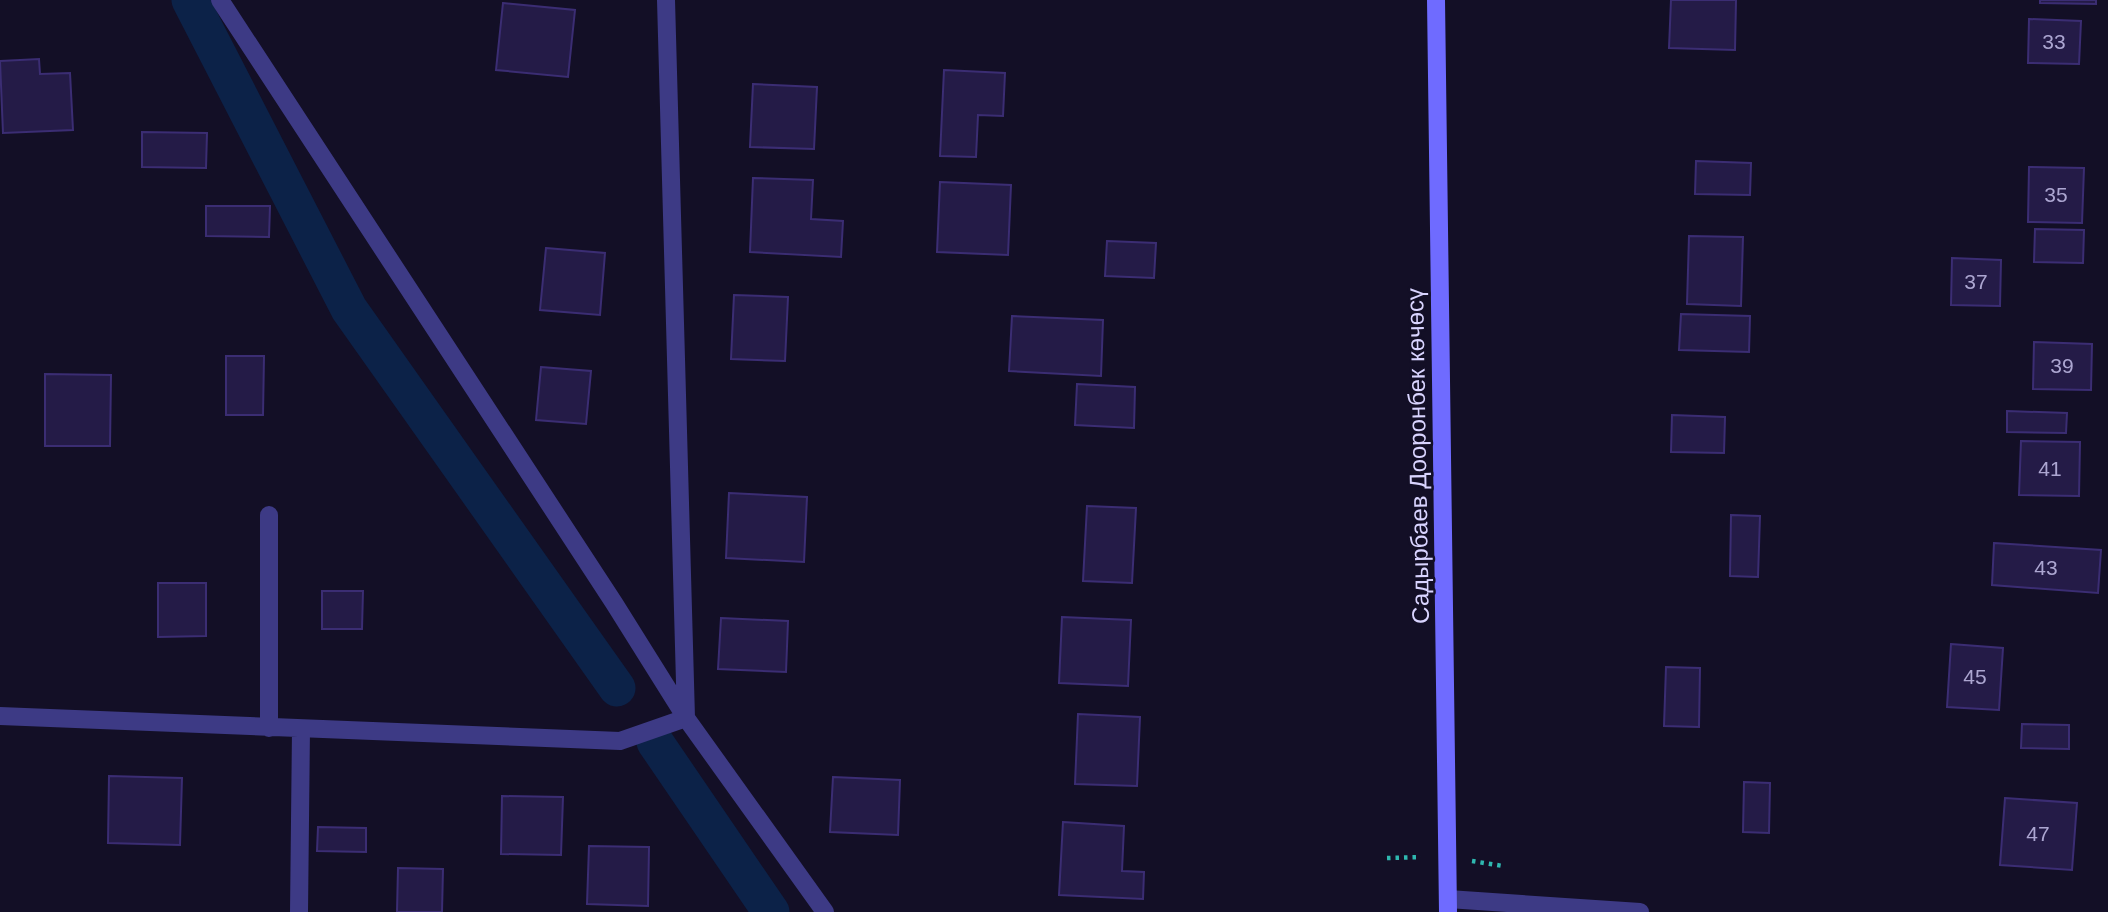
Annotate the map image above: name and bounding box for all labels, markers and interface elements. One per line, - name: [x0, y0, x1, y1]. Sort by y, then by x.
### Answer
- house number: 33: [2042, 30, 2066, 53]
- house number: 35: [2044, 183, 2068, 206]
- house number: 37: [1964, 270, 1988, 293]
- street label: Садырбаев Дооронбек көчөсү: [1401, 288, 1434, 624]
- house number: 39: [2050, 354, 2074, 377]
- house number: 41: [2038, 457, 2062, 480]
- house number: 43: [2034, 556, 2058, 579]
- house number: 45: [1963, 665, 1987, 688]
- house number: 47: [2026, 822, 2050, 845]

